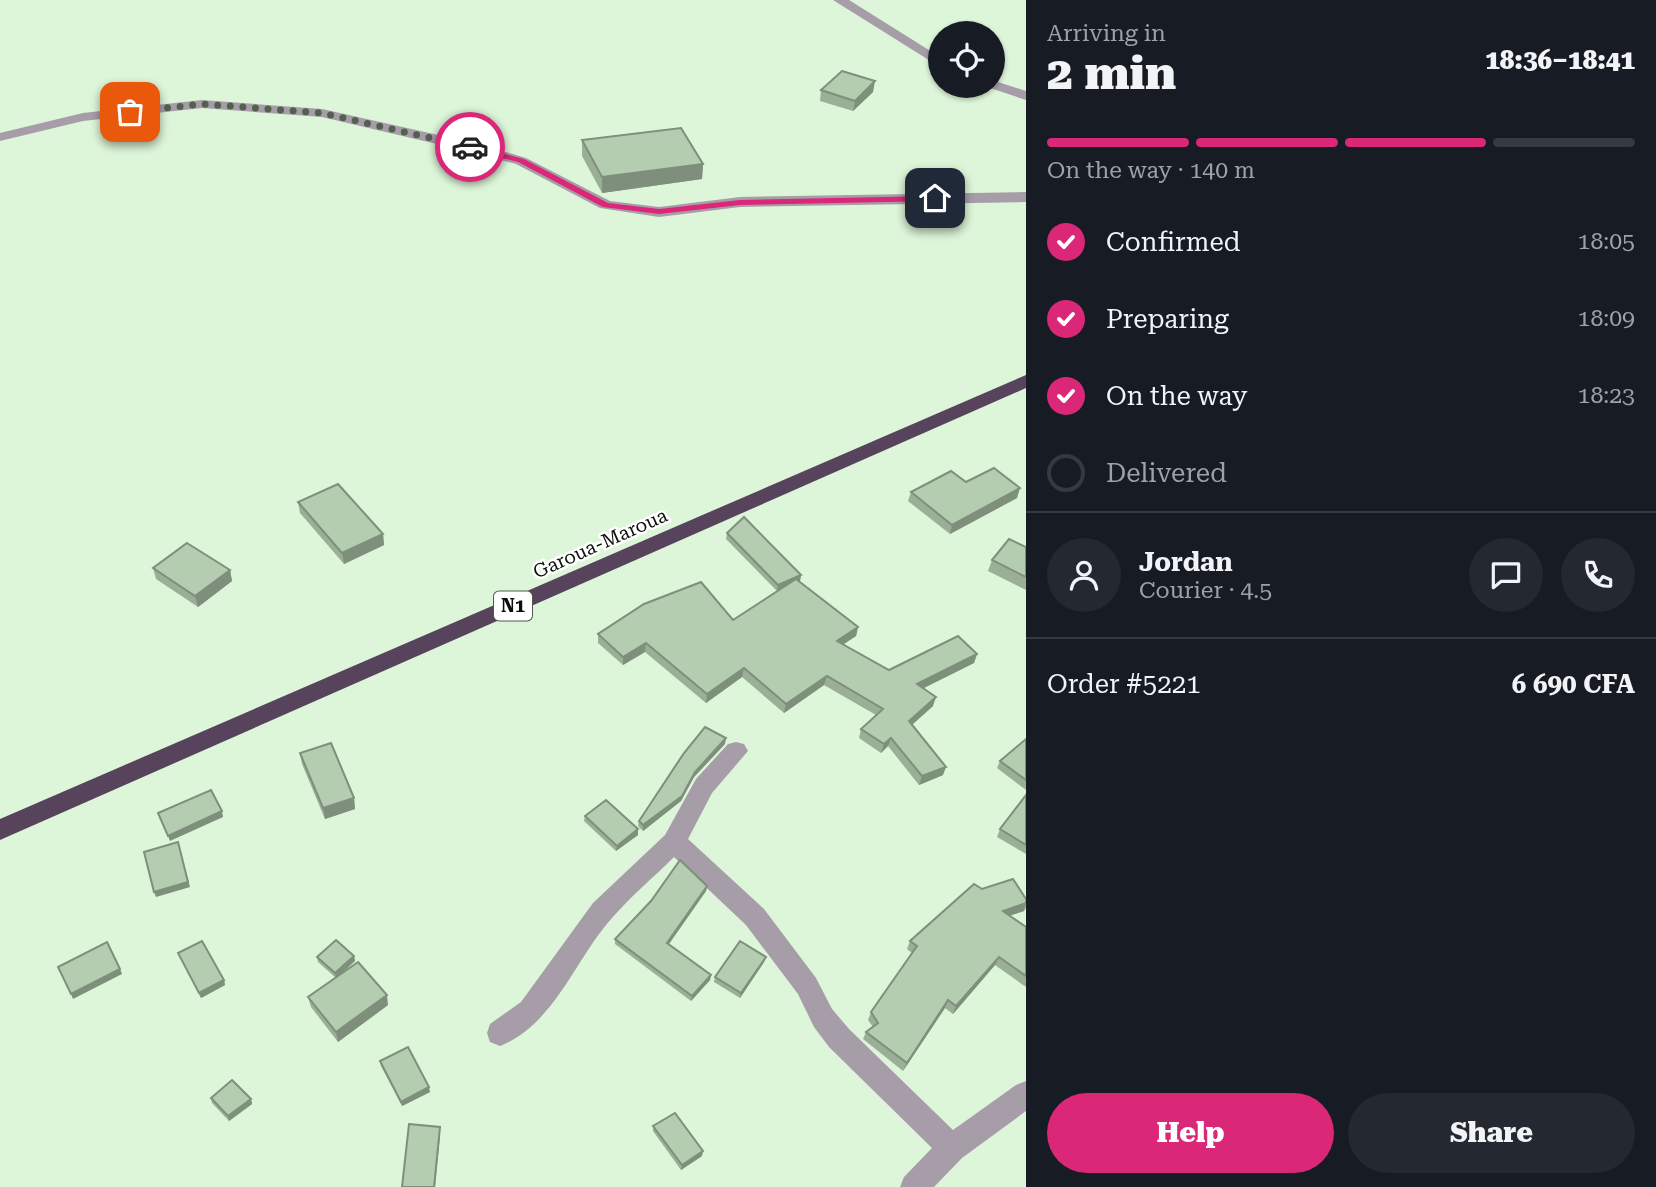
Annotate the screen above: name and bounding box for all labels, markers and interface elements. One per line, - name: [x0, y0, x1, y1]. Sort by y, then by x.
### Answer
- text: Arriving in: [1047, 20, 1166, 47]
- map controls: [928, 21, 1005, 98]
- button: locate: [928, 21, 1005, 98]
- text: 18:36–18:41: [1485, 45, 1635, 75]
- text: 2 min: [1047, 46, 1176, 100]
- pin: [100, 82, 160, 142]
- icon: bag: [111, 93, 149, 131]
- courier: [435, 112, 505, 182]
- icon: car: [451, 128, 489, 166]
- text: On the way · 140 m: [1047, 157, 1255, 184]
- pin: [905, 168, 965, 228]
- icon: home: [916, 179, 954, 217]
- icon: check: [1047, 223, 1085, 261]
- text: Confirmed: [1106, 227, 1241, 257]
- text: 18:05: [1578, 228, 1635, 255]
- icon: check: [1047, 300, 1085, 338]
- text: Preparing: [1106, 304, 1229, 334]
- text: 18:09: [1578, 305, 1635, 332]
- icon: check: [1047, 377, 1085, 415]
- text: On the way: [1106, 381, 1247, 411]
- text: 18:23: [1578, 382, 1635, 409]
- text: Delivered: [1106, 458, 1227, 488]
- street label: Garoua-Maroua: [529, 503, 672, 583]
- button: person: [1047, 538, 1121, 612]
- button: chat: [1469, 538, 1543, 612]
- button: phone: [1561, 538, 1635, 612]
- text: Jordan: [1139, 547, 1233, 577]
- text: Courier · 4.5: [1139, 577, 1272, 604]
- road number: N1: [494, 592, 532, 620]
- text: Order #5221: [1047, 669, 1201, 699]
- text: 6 690 CFA: [1512, 669, 1635, 699]
- button: Help: [1047, 1093, 1334, 1173]
- button: Share: [1348, 1093, 1635, 1173]

